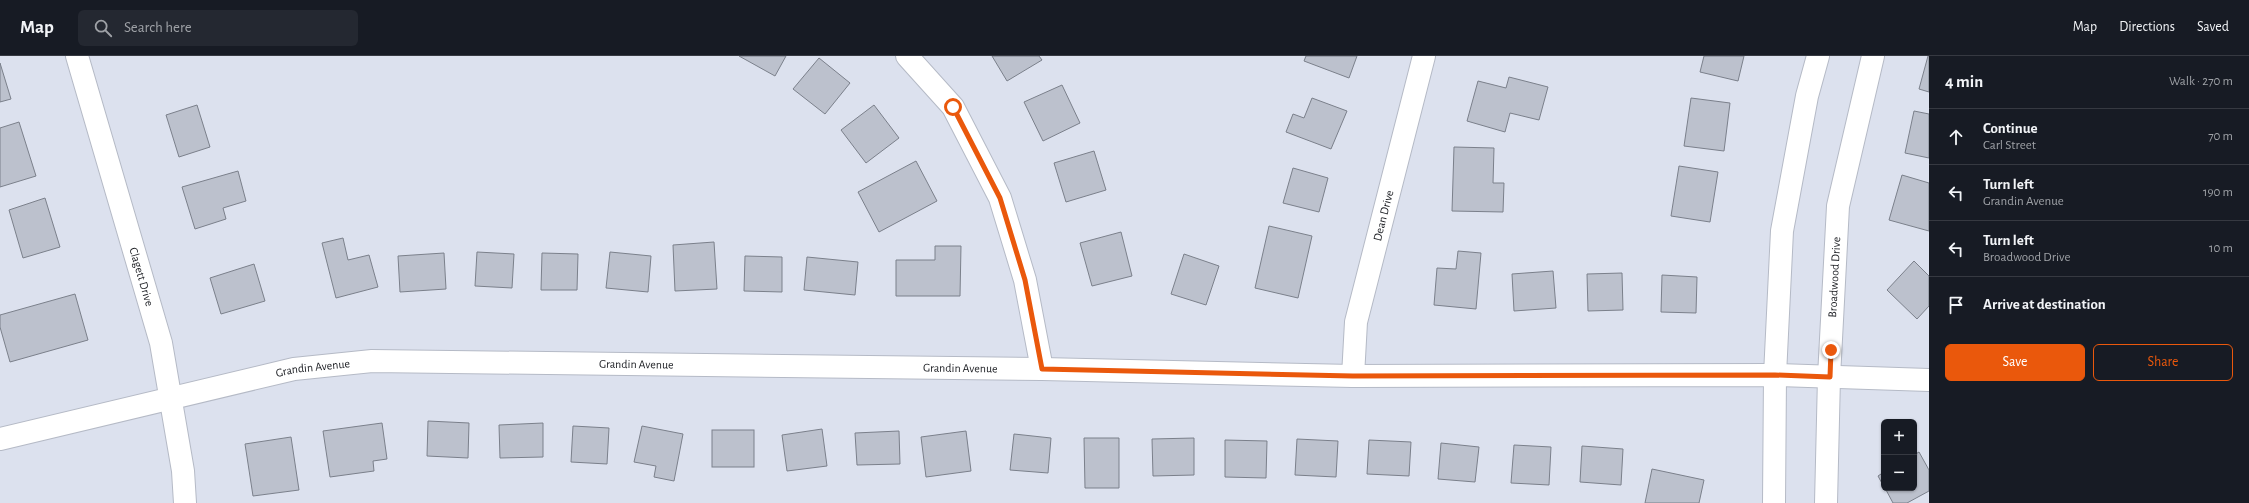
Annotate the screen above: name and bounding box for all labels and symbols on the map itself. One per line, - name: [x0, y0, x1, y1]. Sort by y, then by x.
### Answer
- route start: [944, 98, 962, 116]
- street label: Dean Drive: [1371, 189, 1395, 242]
- street label: Broadwood Drive: [1826, 236, 1842, 318]
- street label: Clagett Drive: [127, 246, 156, 308]
- route end: [1822, 341, 1840, 359]
- street label: Grandin Avenue: [275, 357, 350, 379]
- street label: Grandin Avenue: [599, 358, 674, 371]
- street label: Grandin Avenue: [923, 362, 998, 374]

